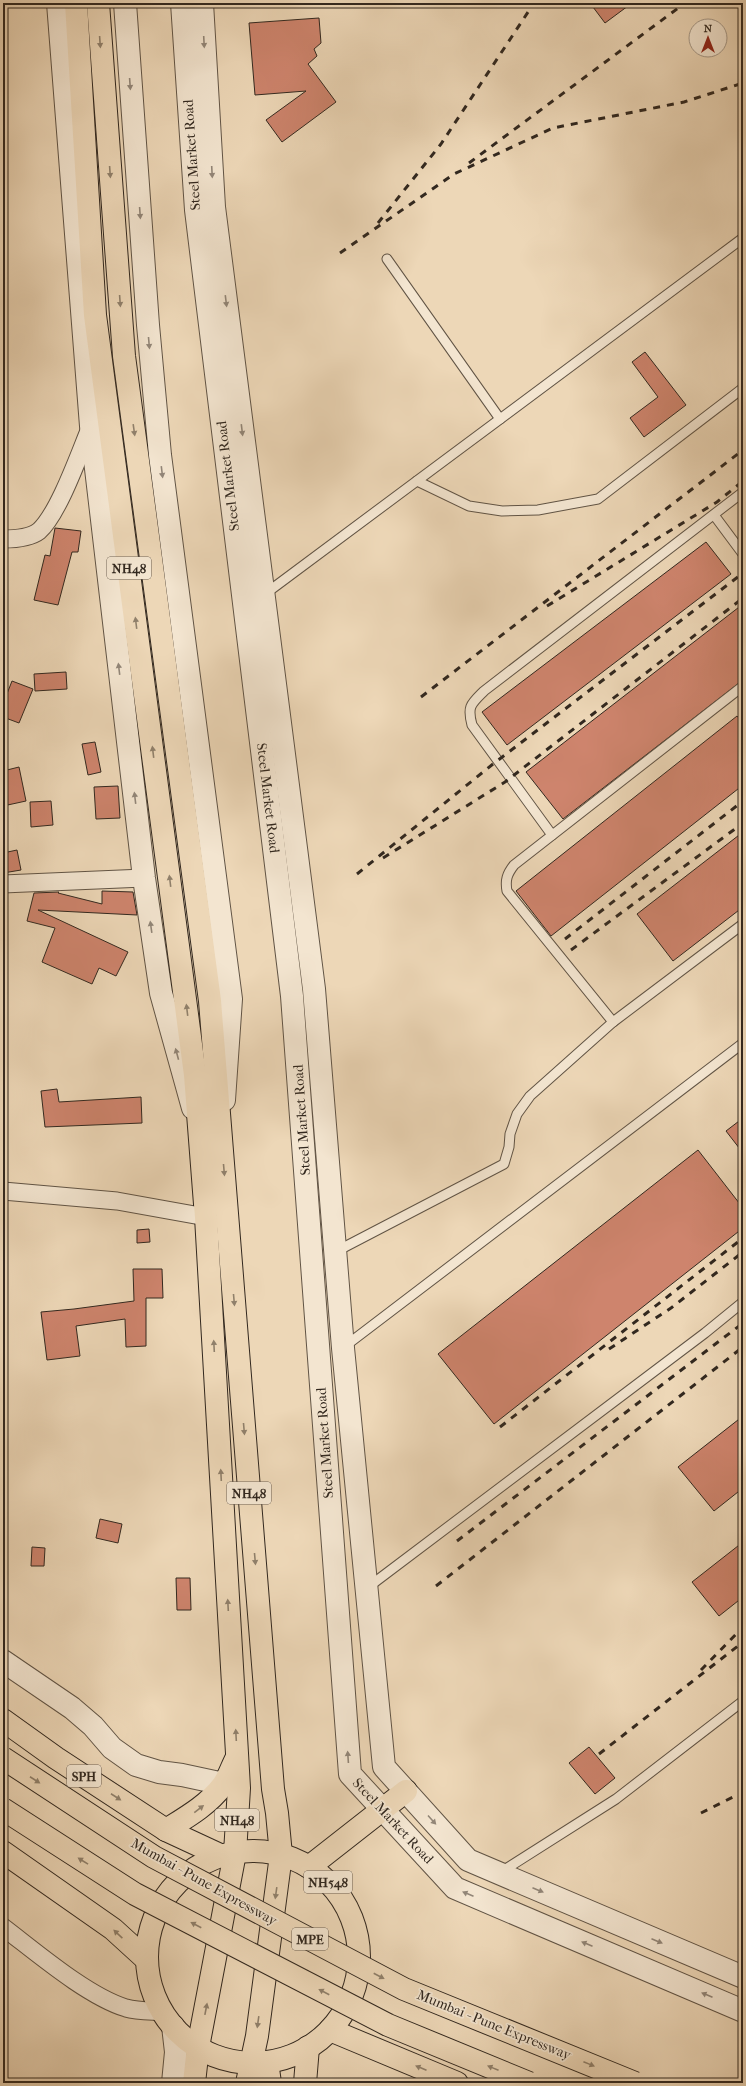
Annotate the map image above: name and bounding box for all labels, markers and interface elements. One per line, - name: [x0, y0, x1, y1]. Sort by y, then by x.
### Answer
- north arrow: [688, 18, 728, 58]
- text: N: [704, 22, 713, 35]
- one-way arrow: [97, 36, 104, 48]
- one-way arrow: [201, 36, 208, 48]
- one-way arrow: [127, 78, 134, 90]
- street label: Steel Market Road: [180, 99, 204, 211]
- one-way arrow: [107, 166, 114, 178]
- one-way arrow: [209, 166, 216, 178]
- one-way arrow: [136, 207, 143, 219]
- one-way arrow: [116, 295, 123, 307]
- one-way arrow: [223, 295, 229, 307]
- one-way arrow: [146, 337, 153, 349]
- street label: Steel Market Road: [213, 419, 243, 532]
- one-way arrow: [131, 424, 137, 436]
- one-way arrow: [239, 424, 245, 436]
- one-way arrow: [159, 466, 165, 478]
- road number: NH48: [107, 557, 151, 579]
- one-way arrow: [133, 617, 139, 629]
- one-way arrow: [116, 663, 123, 675]
- street label: Steel Market Road: [253, 742, 283, 855]
- one-way arrow: [150, 746, 156, 758]
- one-way arrow: [131, 792, 138, 804]
- one-way arrow: [167, 875, 173, 887]
- one-way arrow: [148, 921, 154, 933]
- one-way arrow: [184, 1004, 190, 1016]
- one-way arrow: [174, 1048, 180, 1060]
- street label: Steel Market Road: [290, 1064, 314, 1176]
- one-way arrow: [220, 1164, 227, 1176]
- one-way arrow: [231, 1294, 237, 1306]
- one-way arrow: [210, 1340, 217, 1352]
- street label: Steel Market Road: [313, 1387, 337, 1499]
- one-way arrow: [241, 1423, 248, 1435]
- one-way arrow: [217, 1469, 224, 1481]
- road number: NH48: [227, 1482, 271, 1504]
- one-way arrow: [251, 1553, 258, 1565]
- one-way arrow: [225, 1599, 232, 1611]
- one-way arrow: [232, 1729, 239, 1741]
- one-way arrow: [345, 1751, 352, 1763]
- road number: SPH: [67, 1765, 101, 1787]
- street label: Steel Market Road: [349, 1775, 437, 1868]
- one-way arrow: [30, 1776, 40, 1784]
- one-way arrow: [111, 1793, 121, 1801]
- one-way arrow: [193, 1805, 204, 1813]
- road number: NH48: [215, 1809, 259, 1831]
- one-way arrow: [427, 1815, 436, 1825]
- street label: Mumbai - Pune Expressway: [128, 1835, 281, 1930]
- one-way arrow: [77, 1857, 89, 1864]
- road number: NH548: [304, 1871, 352, 1893]
- one-way arrow: [273, 1887, 279, 1899]
- one-way arrow: [532, 1887, 543, 1893]
- one-way arrow: [461, 1890, 473, 1896]
- one-way arrow: [190, 1922, 202, 1928]
- road number: MPE: [292, 1928, 328, 1950]
- one-way arrow: [113, 1929, 123, 1939]
- one-way arrow: [652, 1938, 664, 1944]
- one-way arrow: [581, 1941, 593, 1947]
- one-way arrow: [373, 1972, 385, 1979]
- street label: Mumbai - Pune Expressway: [415, 1986, 574, 2064]
- one-way arrow: [318, 1989, 329, 1995]
- one-way arrow: [701, 1992, 713, 1998]
- one-way arrow: [203, 2003, 209, 2015]
- one-way arrow: [255, 2016, 261, 2028]
- one-way arrow: [584, 2062, 596, 2068]
- one-way arrow: [415, 2065, 426, 2071]
- one-way arrow: [487, 2065, 499, 2071]

